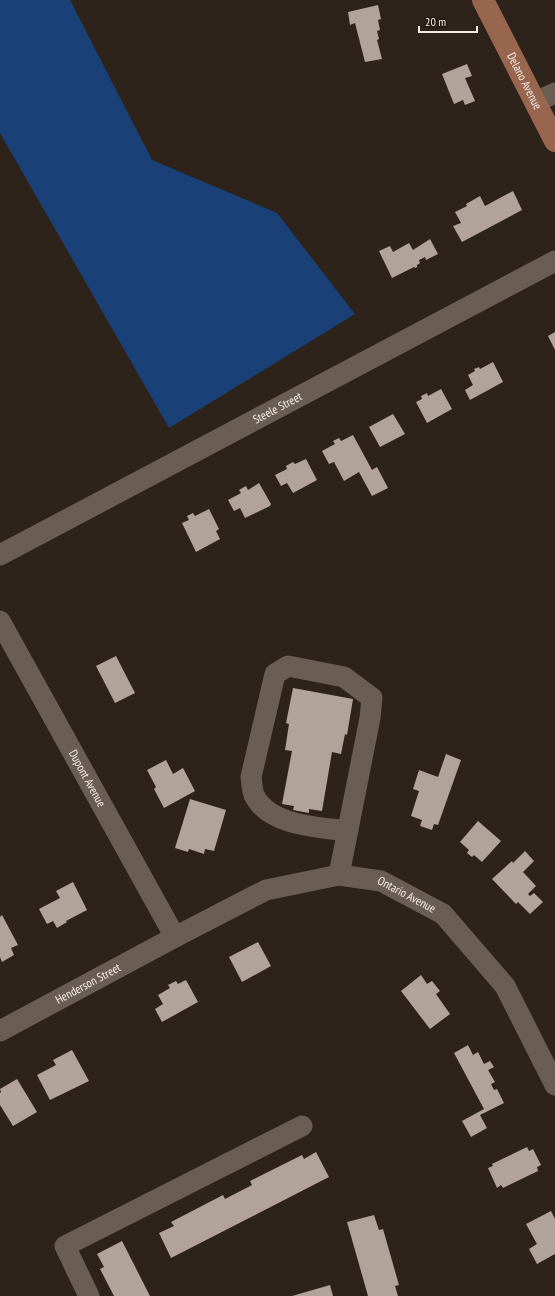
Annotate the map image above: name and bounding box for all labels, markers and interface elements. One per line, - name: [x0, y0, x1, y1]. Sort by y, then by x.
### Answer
- scale bar: [419, 8, 477, 34]
- text: 20 m: [425, 14, 446, 29]
- street label: Delano Avenue: [504, 50, 546, 112]
- street label: Steele Street: [250, 388, 305, 427]
- street label: Dupont Avenue: [66, 747, 110, 810]
- street label: Ontario Avenue: [375, 873, 438, 916]
- street label: Henderson Street: [53, 959, 124, 1007]

